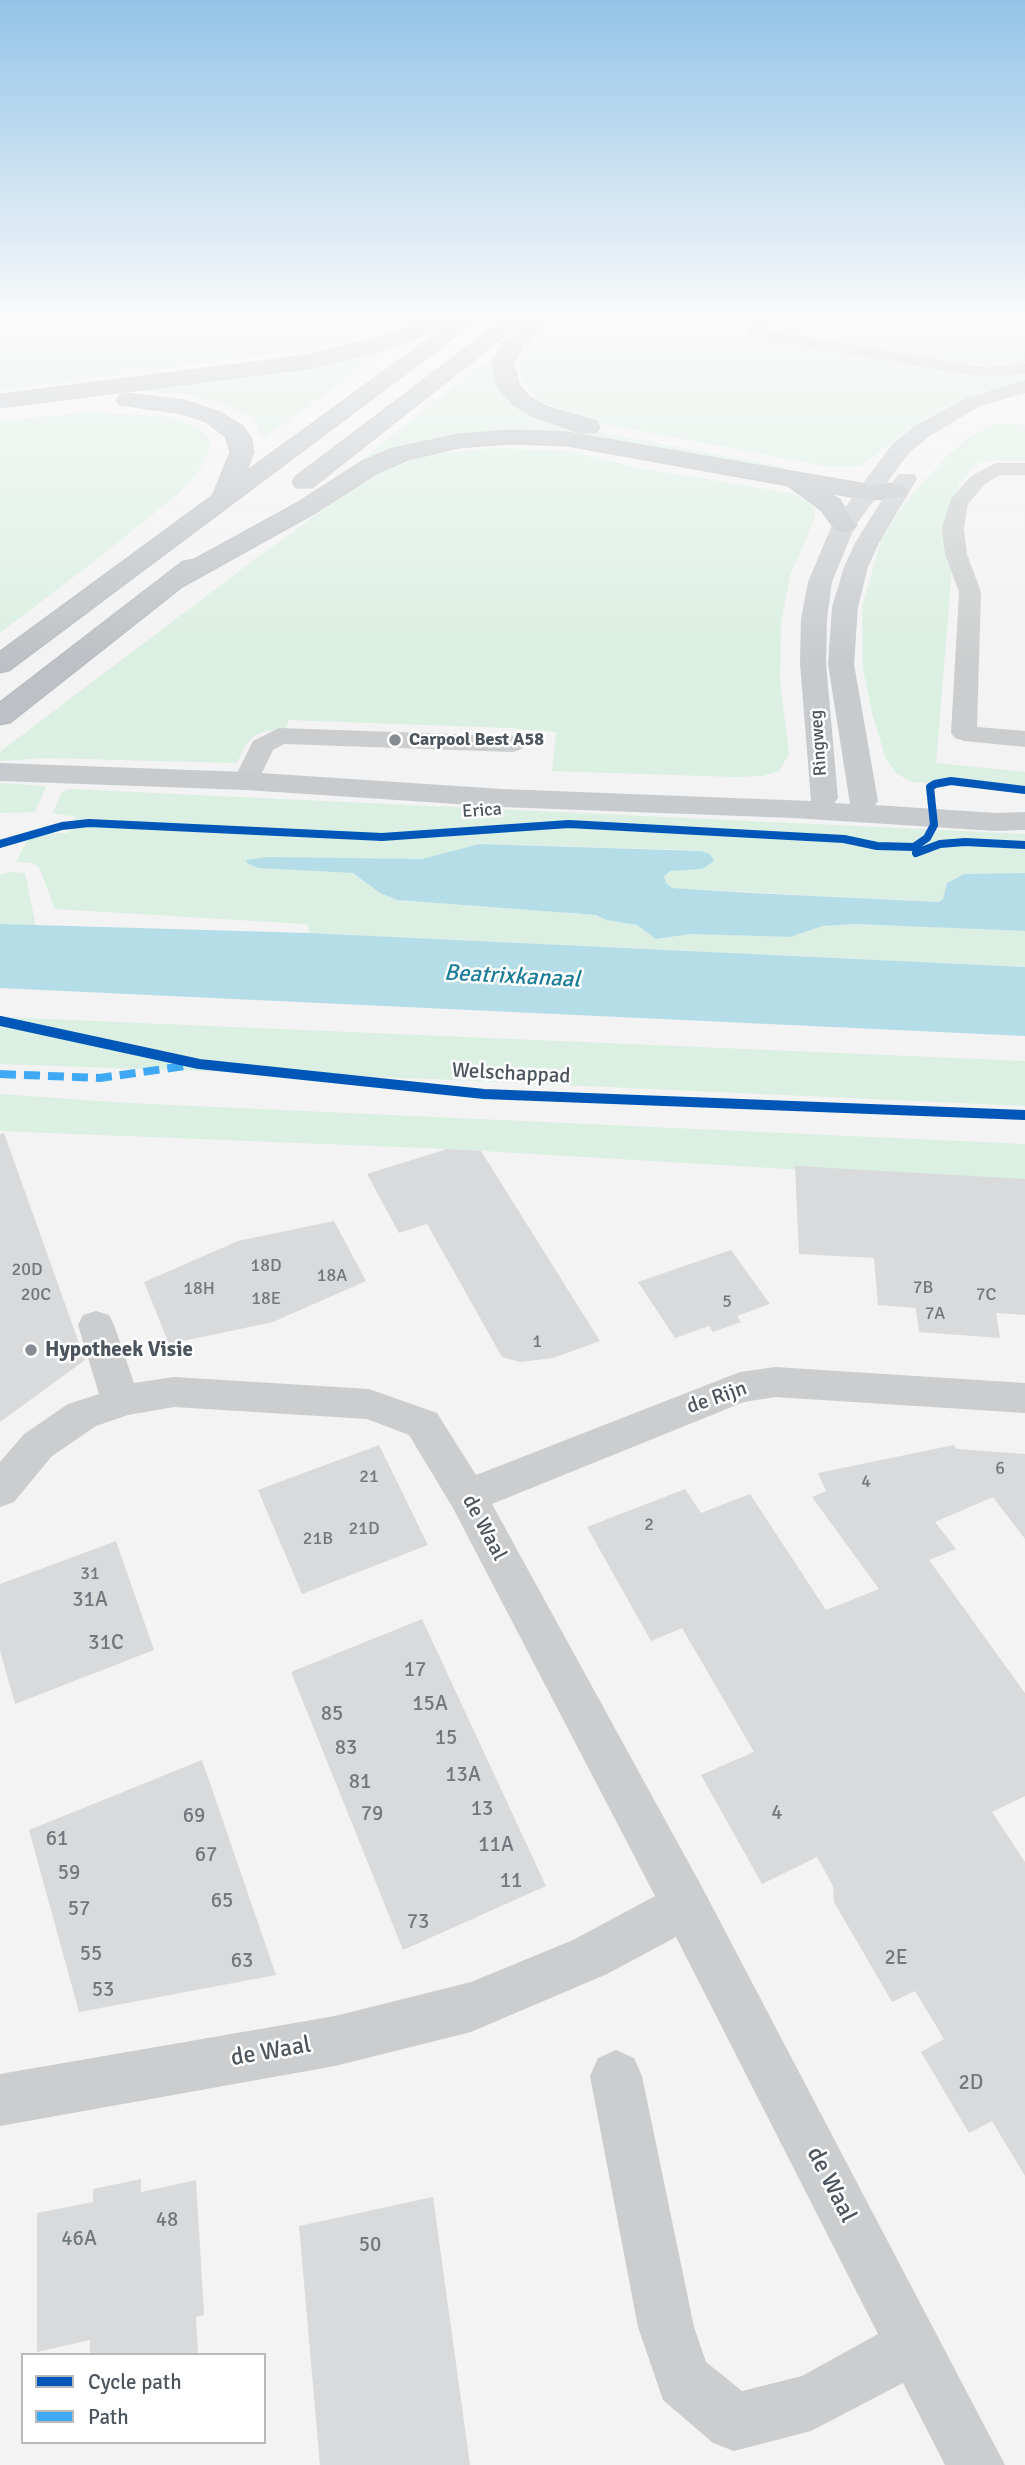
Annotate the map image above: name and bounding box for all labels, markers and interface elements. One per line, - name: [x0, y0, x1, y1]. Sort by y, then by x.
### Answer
- street label: Ringweg: [806, 709, 832, 777]
- place label: Carpool Best A58: [409, 729, 544, 751]
- marker: Carpool Best A58: [387, 732, 403, 748]
- street label: Erica: [461, 799, 503, 823]
- water label: Beatrixkanaal: [443, 960, 581, 994]
- street label: Welschappad: [451, 1058, 571, 1090]
- house number: 18D: [250, 1255, 282, 1277]
- house number: 20D: [11, 1259, 43, 1281]
- house number: 18A: [317, 1265, 347, 1287]
- house number: 7B: [913, 1277, 933, 1299]
- house number: 18H: [183, 1278, 215, 1300]
- house number: 20C: [21, 1284, 51, 1306]
- house number: 7C: [976, 1284, 996, 1306]
- house number: 18E: [251, 1288, 281, 1310]
- house number: 5: [722, 1291, 732, 1313]
- house number: 7A: [925, 1303, 945, 1325]
- house number: 1: [532, 1331, 542, 1353]
- place label: Hypotheek Visie: [45, 1337, 193, 1363]
- marker: Hypotheek Visie: [23, 1342, 39, 1358]
- street label: de Rijn: [684, 1376, 750, 1420]
- house number: 6: [995, 1458, 1005, 1480]
- house number: 21: [359, 1466, 379, 1488]
- house number: 4: [861, 1471, 871, 1493]
- street label: de Waal: [456, 1491, 512, 1565]
- house number: 2: [644, 1514, 654, 1536]
- house number: 21D: [348, 1518, 380, 1540]
- house number: 21B: [303, 1528, 333, 1550]
- house number: 31: [80, 1563, 100, 1585]
- house number: 31A: [72, 1587, 108, 1613]
- house number: 31C: [88, 1630, 124, 1656]
- house number: 17: [404, 1657, 426, 1683]
- house number: 15A: [412, 1691, 448, 1717]
- house number: 85: [321, 1701, 343, 1727]
- house number: 15: [435, 1725, 457, 1751]
- house number: 83: [335, 1735, 357, 1761]
- house number: 13A: [445, 1762, 481, 1788]
- house number: 81: [349, 1769, 371, 1795]
- house number: 13: [471, 1796, 493, 1822]
- house number: 4: [771, 1800, 783, 1826]
- house number: 79: [361, 1801, 383, 1827]
- house number: 69: [183, 1803, 205, 1829]
- house number: 61: [46, 1826, 68, 1852]
- house number: 11A: [478, 1832, 514, 1858]
- house number: 67: [195, 1842, 217, 1868]
- house number: 59: [58, 1860, 80, 1886]
- house number: 11: [500, 1868, 522, 1894]
- house number: 65: [211, 1888, 233, 1914]
- house number: 57: [68, 1896, 90, 1922]
- house number: 73: [407, 1909, 429, 1935]
- house number: 55: [80, 1941, 102, 1967]
- house number: 2E: [884, 1945, 908, 1971]
- house number: 63: [231, 1948, 253, 1974]
- house number: 53: [92, 1977, 114, 2003]
- street label: de Waal: [229, 2031, 313, 2073]
- house number: 2D: [959, 2070, 983, 2096]
- street label: de Waal: [800, 2142, 862, 2228]
- house number: 48: [156, 2207, 178, 2233]
- house number: 46A: [61, 2226, 97, 2252]
- house number: 50: [359, 2232, 381, 2258]
- legend: [21, 2353, 266, 2444]
- text: Cycle path: [88, 2369, 182, 2395]
- text: Path: [88, 2404, 129, 2430]

